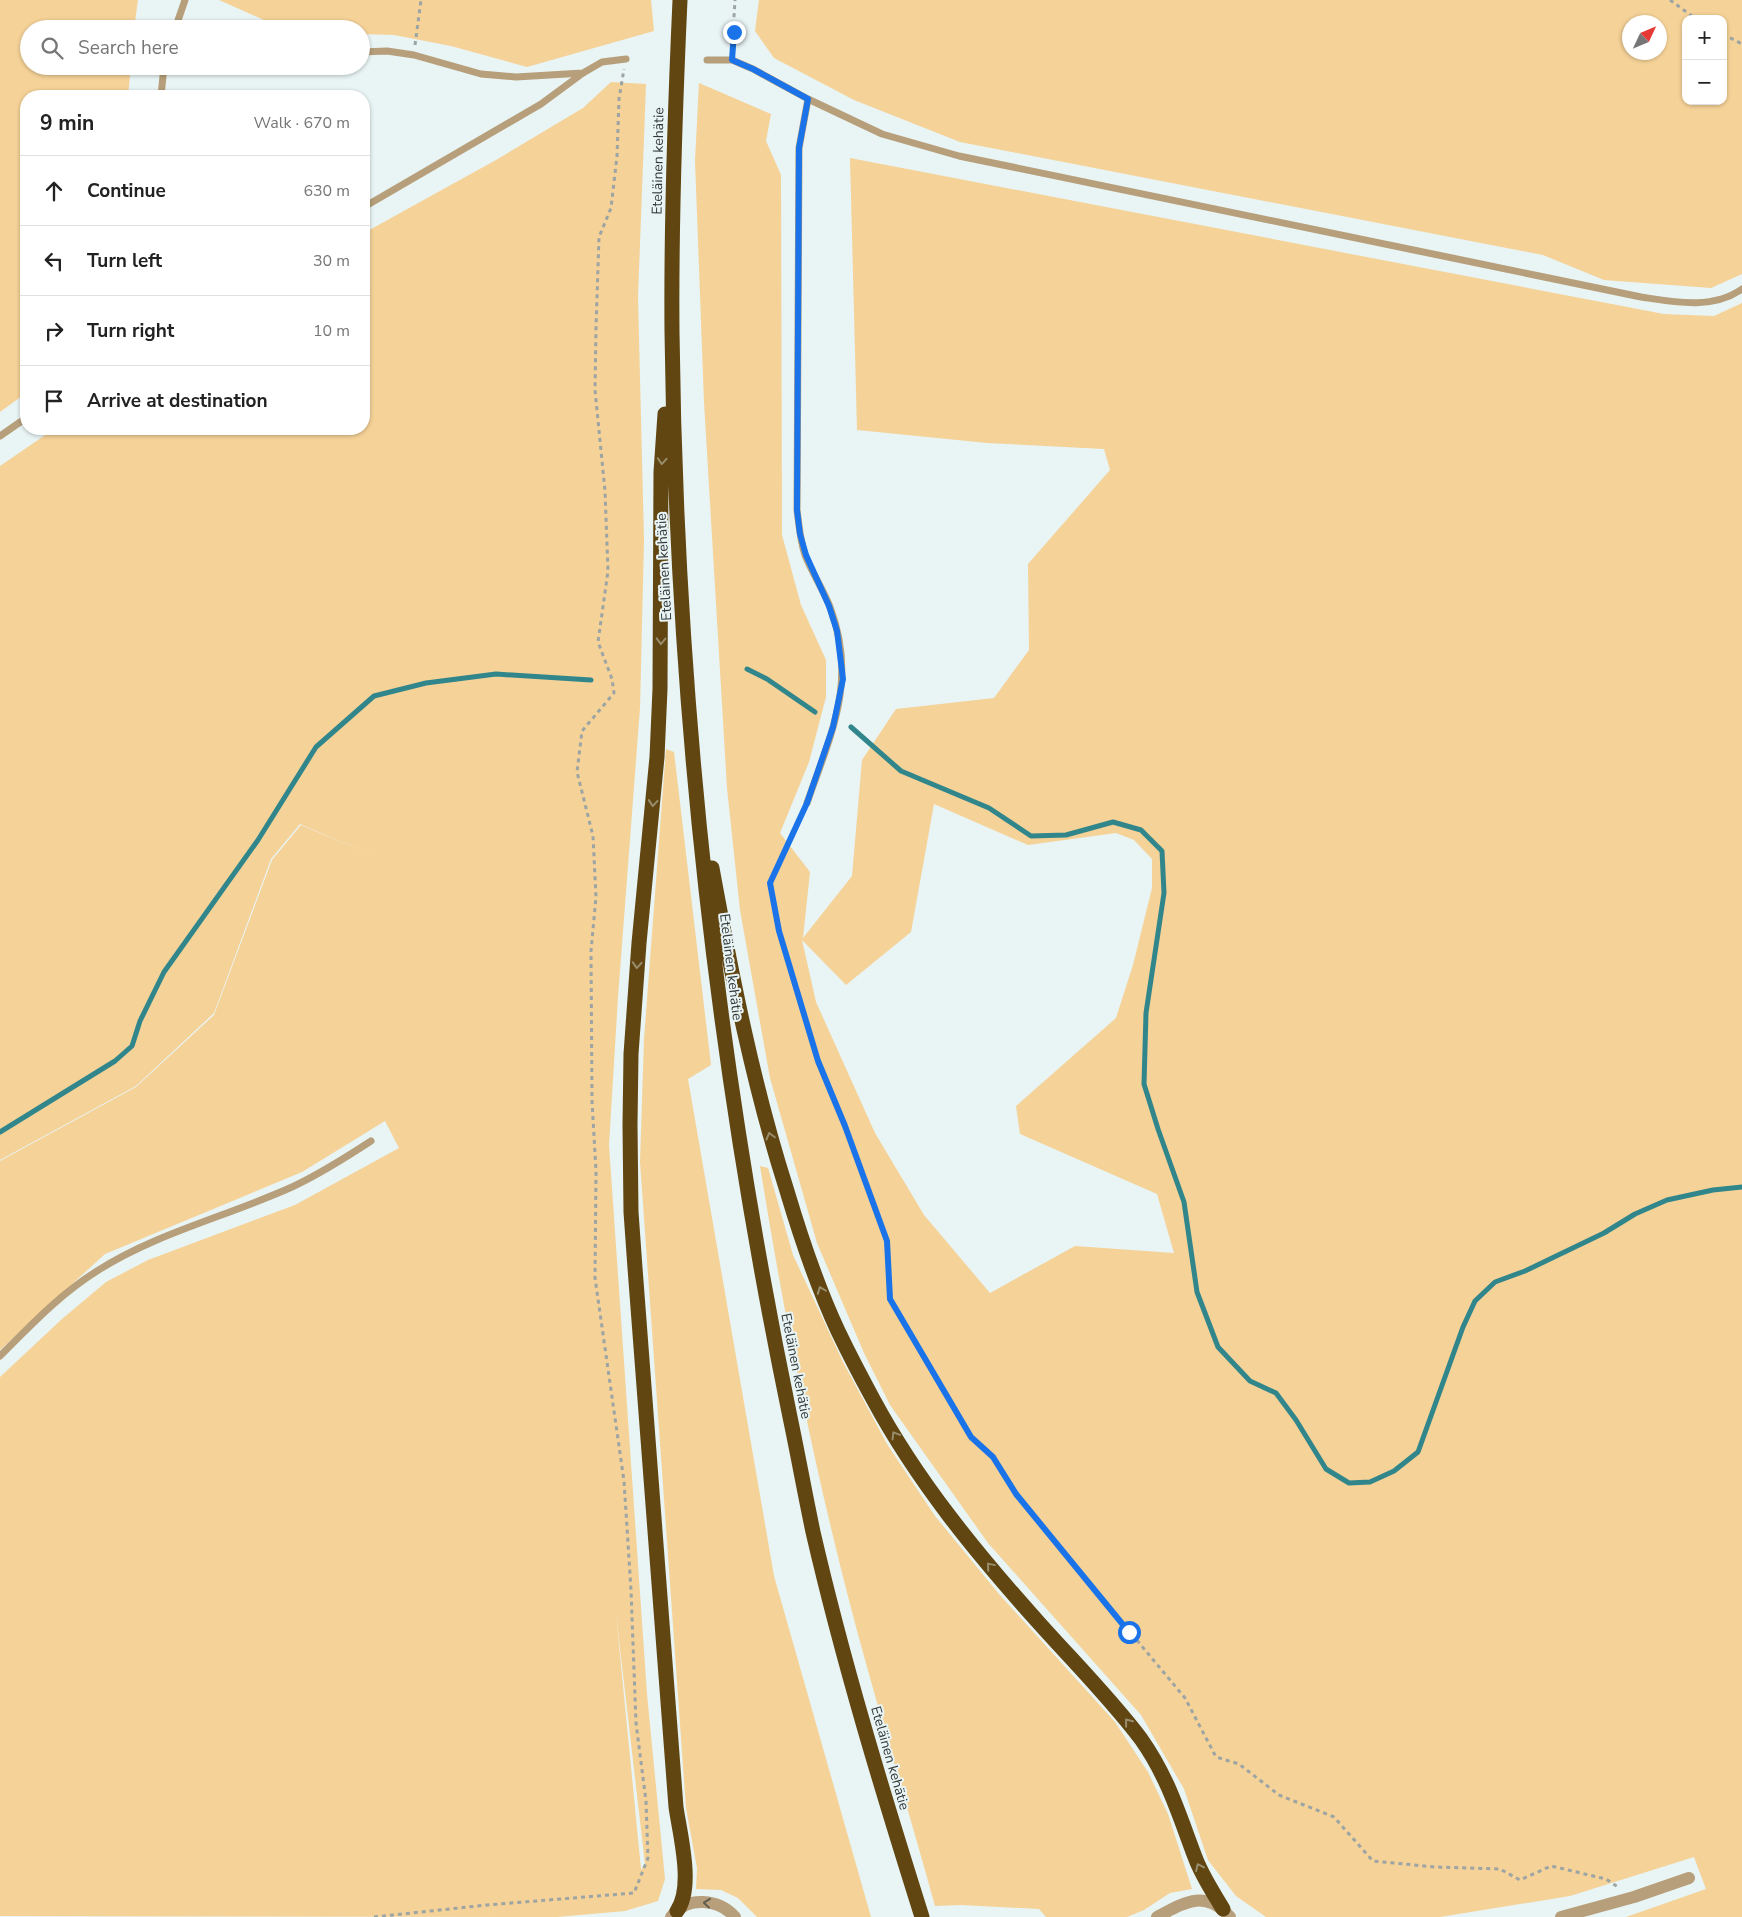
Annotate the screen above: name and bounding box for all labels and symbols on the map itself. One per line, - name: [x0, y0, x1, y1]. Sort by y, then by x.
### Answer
- north arrow: [1622, 15, 1667, 60]
- route end: [723, 21, 746, 44]
- street label: Eteläinen kehätie: [648, 107, 668, 215]
- one-way arrow: [657, 458, 668, 466]
- street label: Eteläinen kehätie: [652, 513, 676, 621]
- one-way arrow: [656, 638, 666, 645]
- one-way arrow: [648, 800, 659, 808]
- street label: Eteläinen kehätie: [715, 913, 747, 1021]
- one-way arrow: [632, 961, 643, 969]
- one-way arrow: [765, 1132, 775, 1141]
- one-way arrow: [817, 1286, 827, 1295]
- street label: Eteläinen kehätie: [776, 1311, 816, 1421]
- one-way arrow: [891, 1431, 901, 1440]
- one-way arrow: [987, 1563, 996, 1572]
- route start: [1118, 1621, 1141, 1644]
- street label: Eteläinen kehätie: [866, 1704, 914, 1812]
- one-way arrow: [1125, 1719, 1133, 1728]
- one-way arrow: [1195, 1863, 1206, 1872]
- one-way arrow: [703, 1898, 711, 1909]

